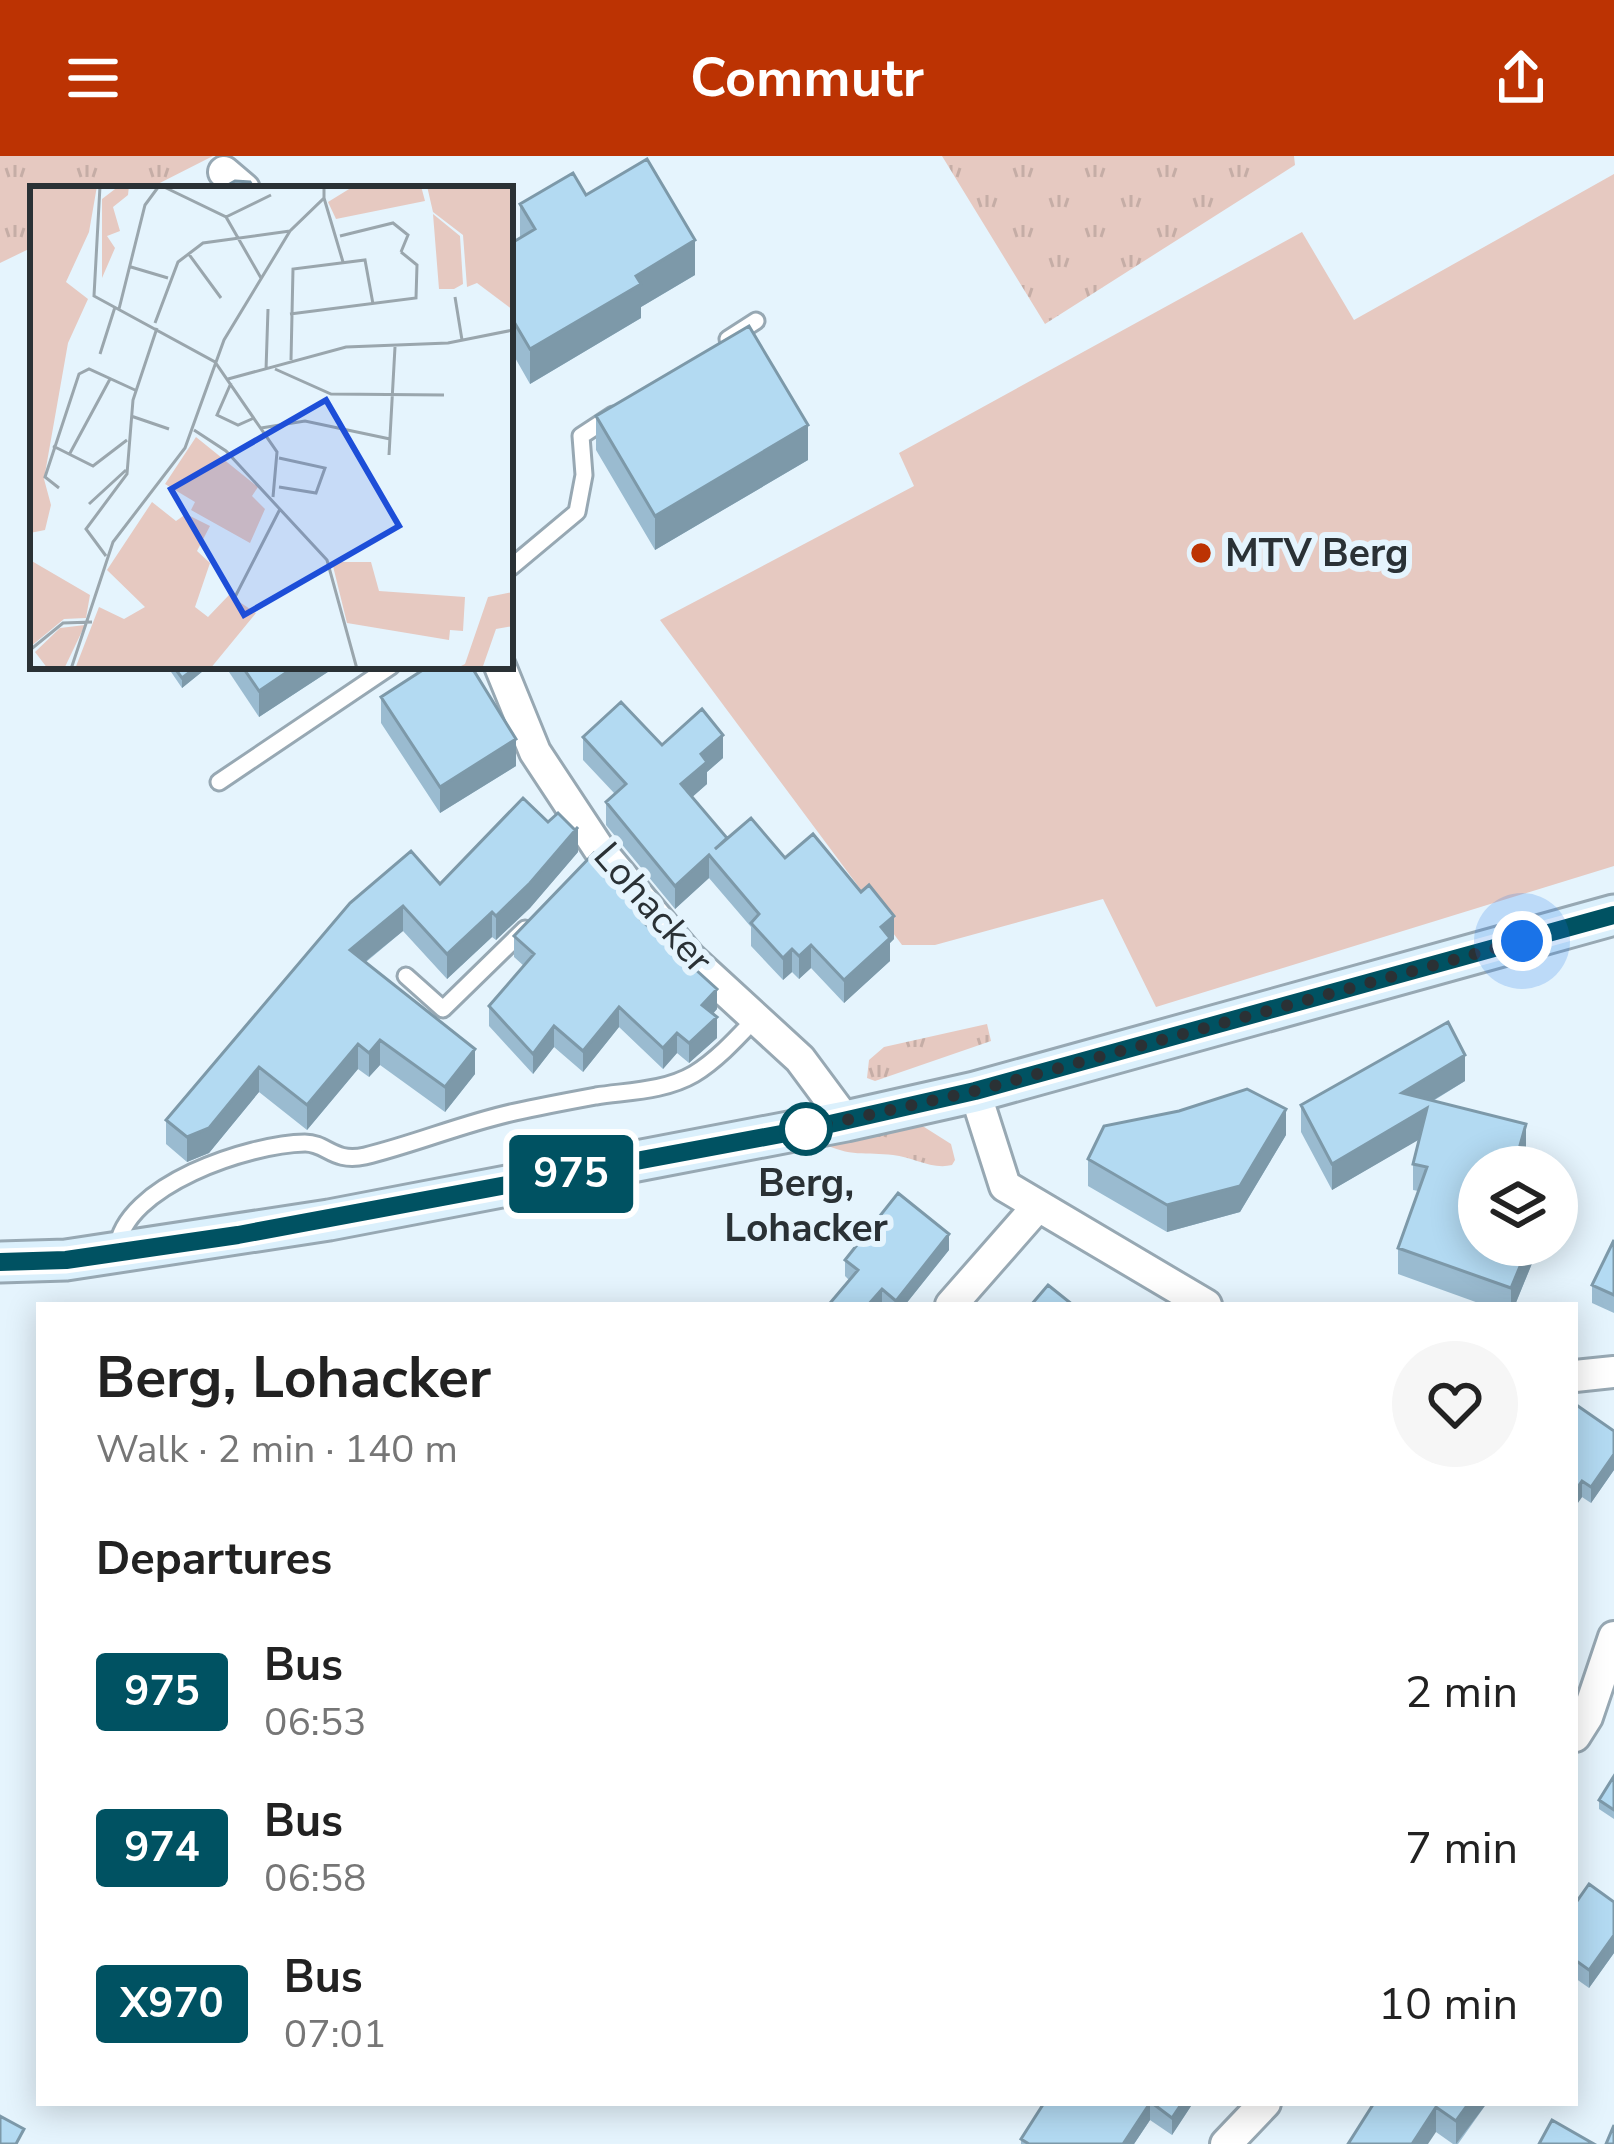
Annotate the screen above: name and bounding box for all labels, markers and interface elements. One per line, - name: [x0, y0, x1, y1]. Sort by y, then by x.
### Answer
- text: Commutr: [690, 41, 924, 115]
- icon: menu: [60, 45, 126, 111]
- icon: share: [1488, 45, 1554, 111]
- inset map: [30, 186, 513, 669]
- place label: MTV Berg: [1225, 527, 1409, 580]
- marker: MTV Berg: [1188, 540, 1214, 566]
- street label: Lohacker: [581, 831, 725, 985]
- your location: [1492, 911, 1552, 971]
- marker: Berg, Lohacker: [781, 1104, 831, 1154]
- line badge: 975: [502, 1135, 640, 1213]
- text: 975: [533, 1145, 609, 1202]
- map controls: [1458, 1146, 1578, 1266]
- button: layers: [1458, 1146, 1578, 1266]
- place label: Berg, Lohacker: [724, 1157, 889, 1255]
- text: Berg, Lohacker: [96, 1339, 491, 1417]
- button: heart: [1392, 1341, 1518, 1467]
- text: Walk · 2 min · 140 m: [96, 1423, 458, 1476]
- text: Departures: [96, 1529, 332, 1590]
- text: Bus: [264, 1635, 343, 1696]
- text: 2 min: [1405, 1662, 1518, 1723]
- text: 975: [124, 1663, 200, 1720]
- text: 06:53: [264, 1696, 367, 1749]
- text: Bus: [264, 1791, 343, 1852]
- text: 7 min: [1405, 1818, 1518, 1879]
- text: 974: [124, 1819, 200, 1876]
- text: 06:58: [264, 1852, 367, 1905]
- text: Bus: [284, 1947, 363, 2008]
- text: 10 min: [1378, 1974, 1518, 2035]
- text: X970: [120, 1975, 224, 2032]
- text: 07:01: [284, 2008, 386, 2061]

